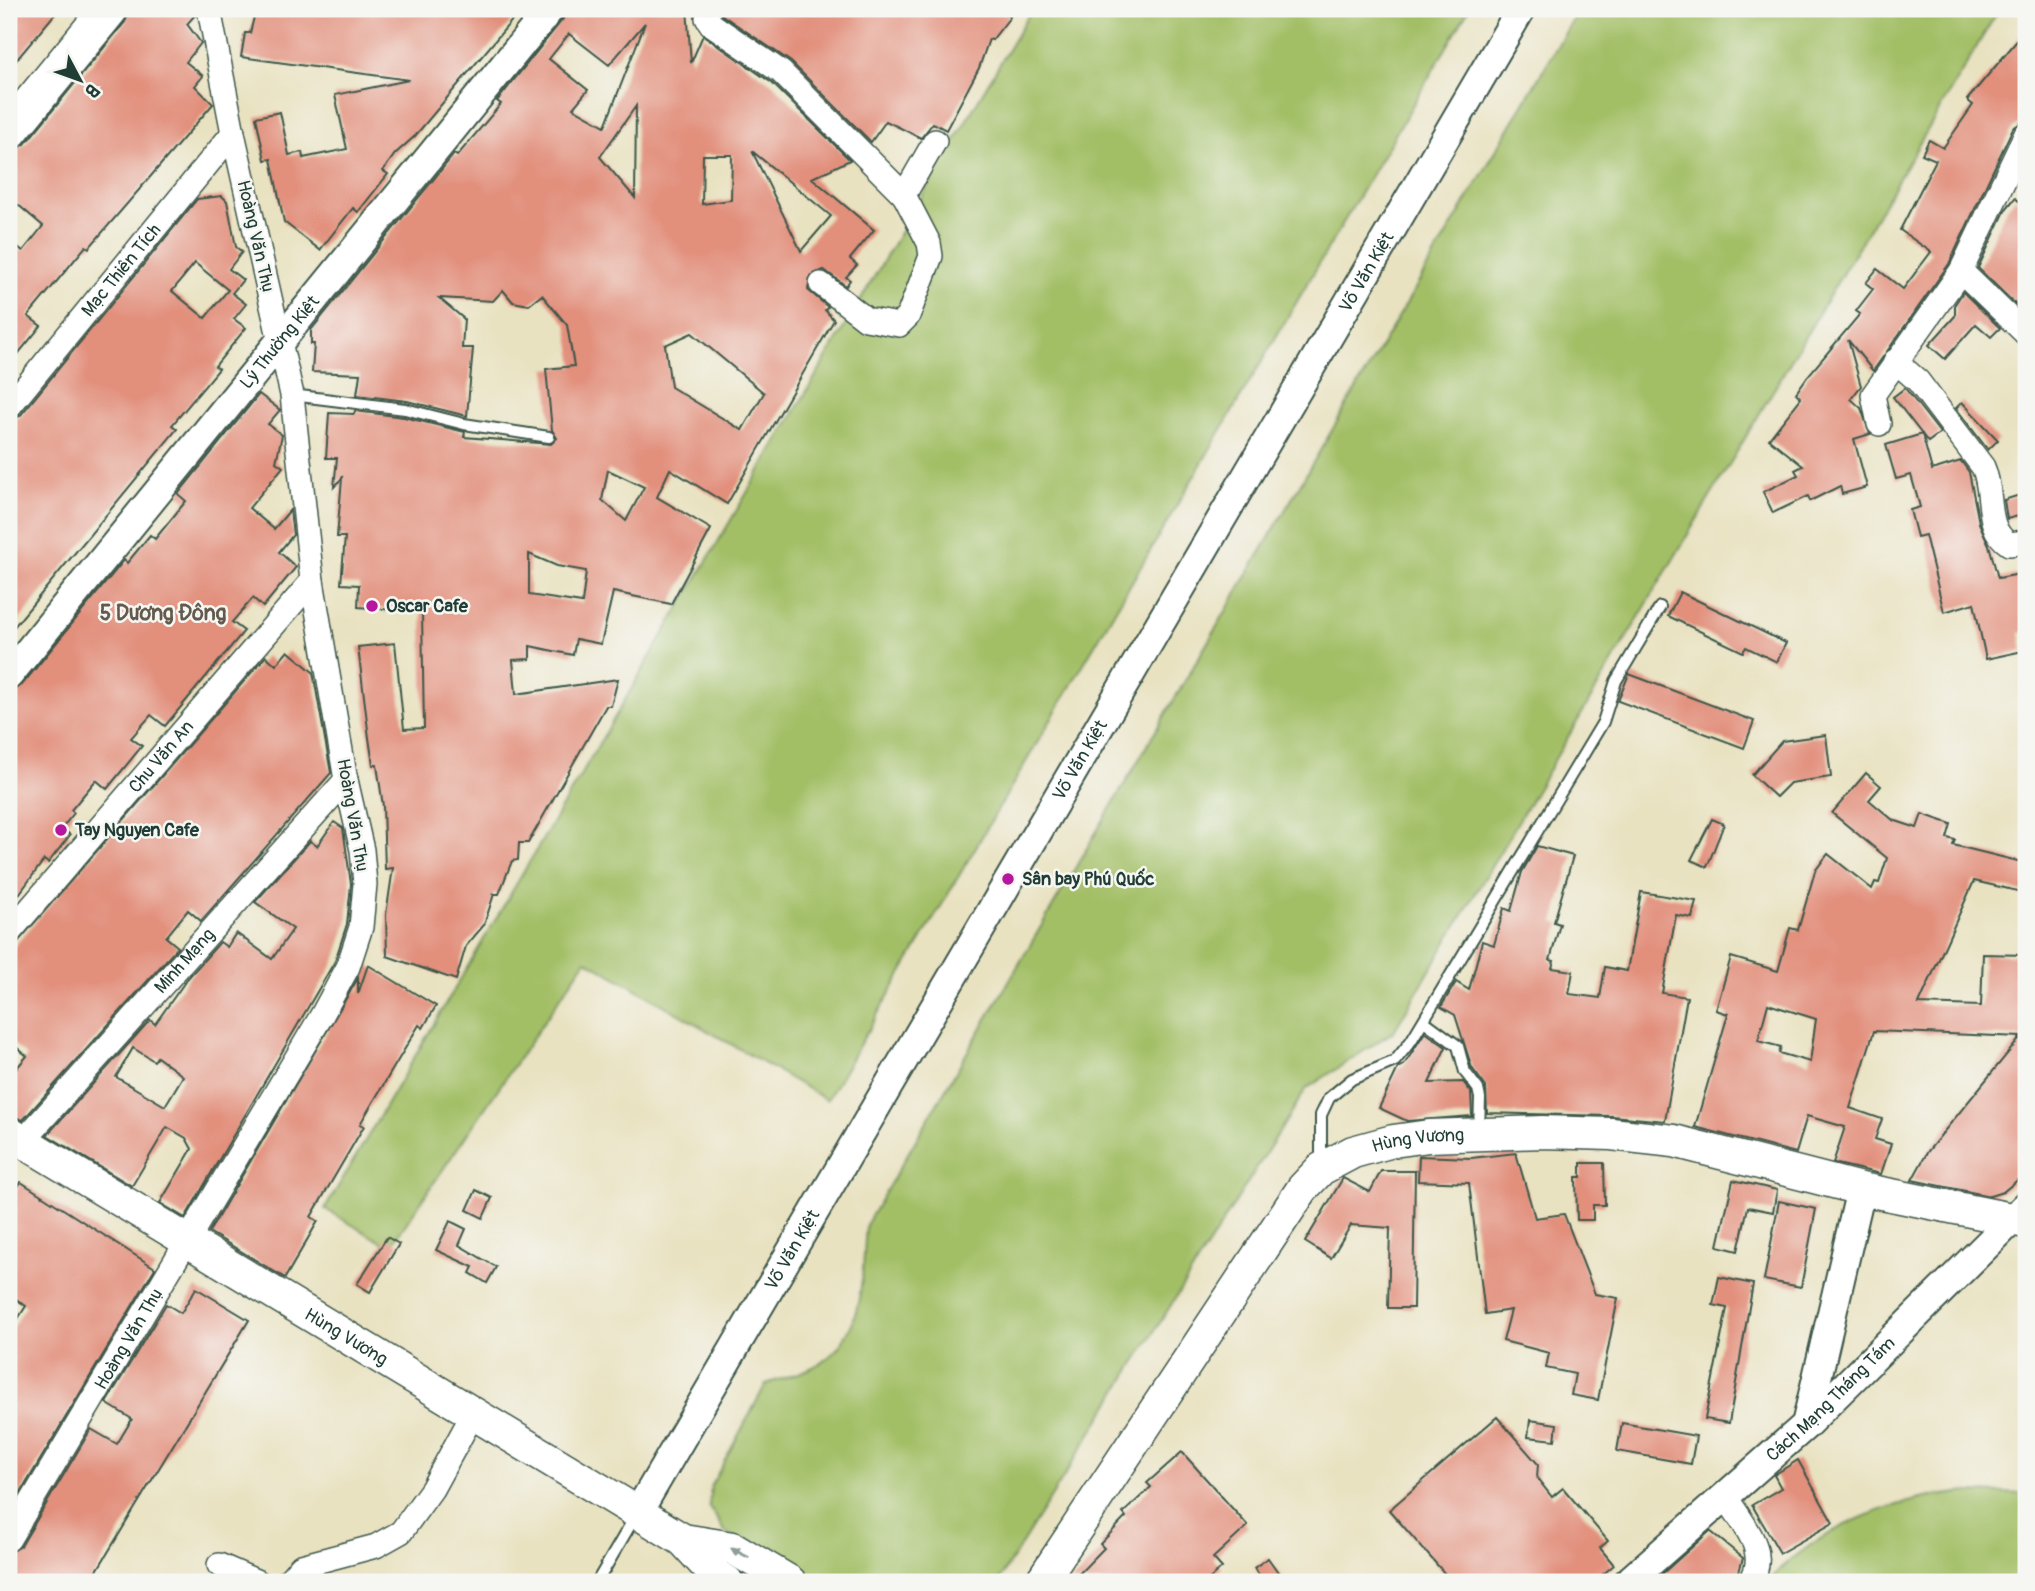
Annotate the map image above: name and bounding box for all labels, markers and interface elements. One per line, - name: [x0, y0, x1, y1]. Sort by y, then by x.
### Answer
- north arrow: [46, 46, 116, 116]
- text: B: [79, 79, 105, 103]
- street label: Hoàng Văn Thụ: [231, 178, 280, 294]
- street label: Mạc Thiên Tích: [77, 219, 166, 321]
- street label: Võ Văn Kiệt: [1334, 227, 1400, 317]
- street label: Lý Thường Kiệt: [235, 290, 325, 394]
- place label: Oscar Cafe: [386, 595, 469, 618]
- marker: Oscar Cafe: [364, 598, 380, 614]
- district label: 5 Dương Đông: [100, 600, 227, 627]
- street label: Võ Văn Kiệt: [1048, 715, 1113, 805]
- street label: Chu Văn An: [124, 716, 199, 798]
- street label: Hoàng Văn Thụ: [331, 757, 374, 873]
- place label: Tay Nguyen Cafe: [74, 819, 200, 842]
- marker: Tay Nguyen Cafe: [53, 822, 69, 838]
- place label: Sân bay Phú Quốc: [1022, 868, 1154, 891]
- marker: Sân bay Phú Quốc: [1000, 871, 1016, 887]
- street label: Minh Mạng: [150, 924, 220, 998]
- street label: Hùng Vương: [1369, 1124, 1465, 1158]
- street label: Võ Văn Kiệt: [760, 1205, 825, 1295]
- street label: Hoàng Văn Thụ: [90, 1284, 168, 1394]
- street label: Hùng Vương: [300, 1303, 392, 1371]
- street label: Cách Mạng Tháng Tám: [1761, 1332, 1900, 1467]
- one-way arrow: [730, 1547, 750, 1559]

